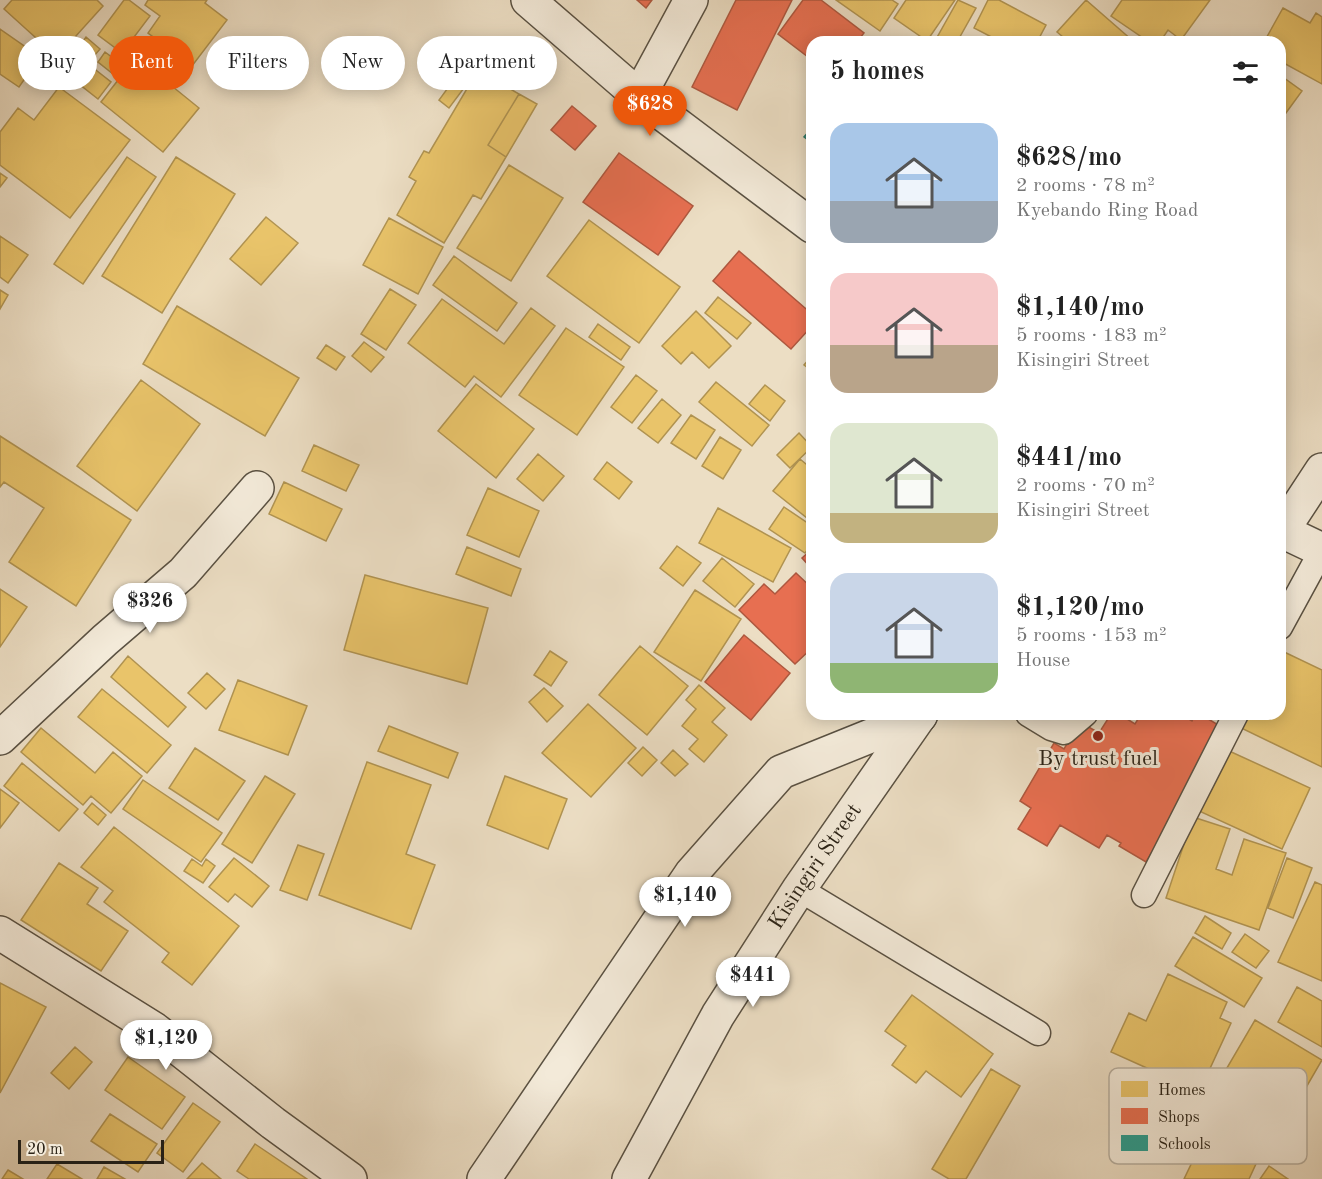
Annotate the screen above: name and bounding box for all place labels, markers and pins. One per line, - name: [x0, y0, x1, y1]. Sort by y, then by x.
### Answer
- pin: $628: [614, 86, 686, 137]
- pin: $326: [114, 583, 186, 634]
- marker: By trust fuel: [1091, 729, 1105, 743]
- place label: By trust fuel: [1038, 748, 1158, 770]
- pin: $1,140: [636, 877, 734, 928]
- pin: $441: [717, 957, 789, 1008]
- pin: $1,120: [117, 1020, 215, 1071]

